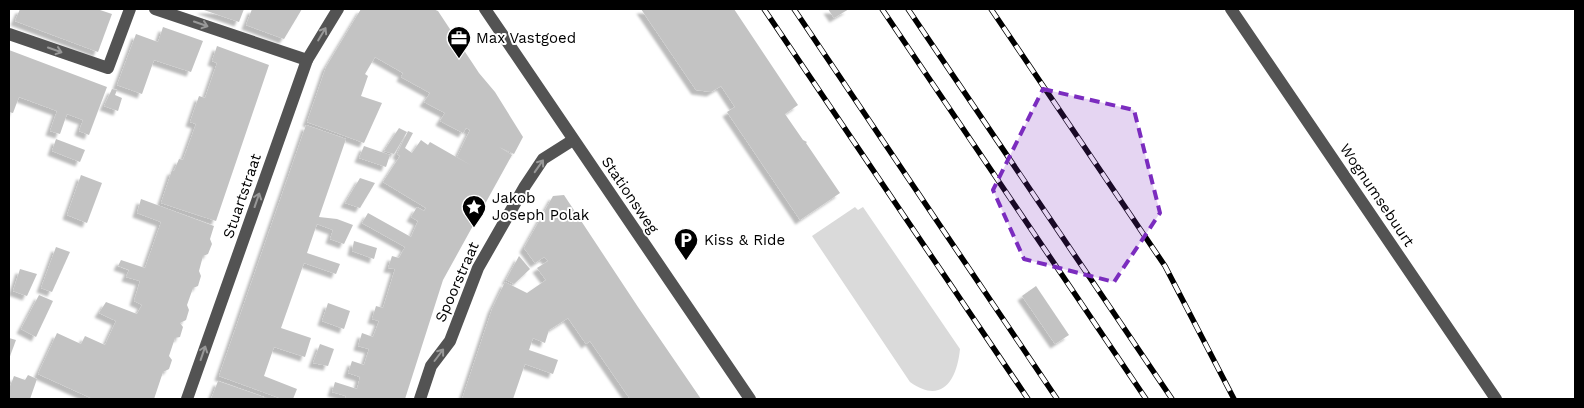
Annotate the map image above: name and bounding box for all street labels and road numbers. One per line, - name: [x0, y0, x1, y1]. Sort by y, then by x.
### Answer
- street label: Wognumsebuurt: [1336, 140, 1418, 250]
- street label: Stuartstraat: [219, 150, 265, 241]
- street label: Stationsweg: [598, 153, 662, 237]
- street label: Spoorstraat: [431, 238, 483, 325]

